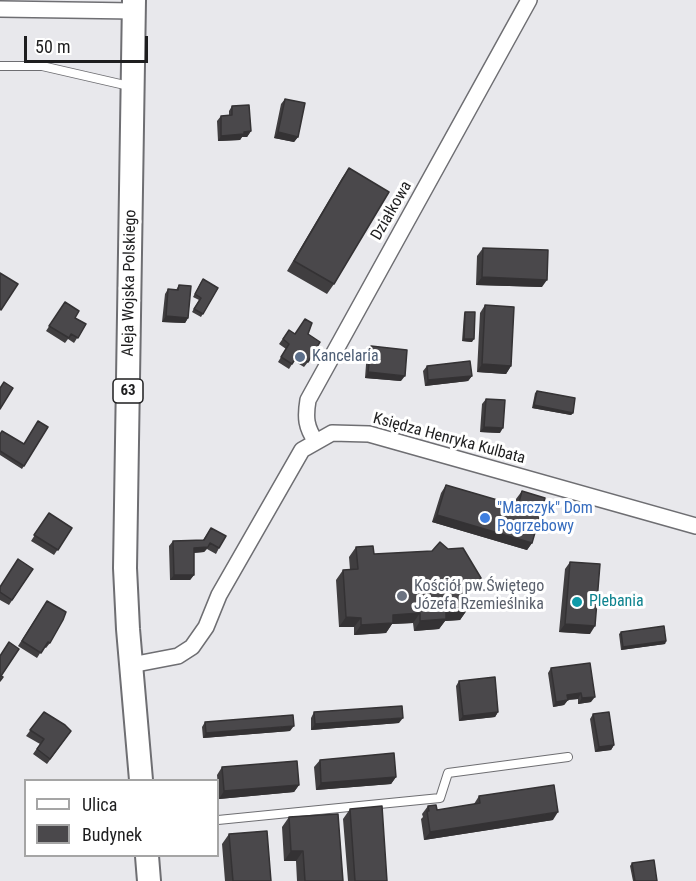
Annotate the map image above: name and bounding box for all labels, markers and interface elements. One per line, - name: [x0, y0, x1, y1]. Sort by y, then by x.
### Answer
- scale bar: [27, 24, 152, 62]
- text: 50 m: [35, 36, 70, 57]
- street label: Działkowa: [367, 178, 417, 244]
- street label: Aleja Wojska Polskiego: [119, 209, 141, 357]
- place label: Kancelaria: [312, 347, 379, 367]
- marker: Kancelaria: [293, 350, 307, 364]
- road number: 63: [113, 379, 143, 403]
- street label: Księdza Henryka Kulbata: [371, 409, 527, 469]
- place label: "Marczyk" Dom Pogrzebowy: [497, 499, 593, 537]
- marker: "Marczyk" Dom Pogrzebowy: [478, 511, 492, 525]
- place label: Kościół pw.Świętego Józefa Rzemieślnika: [414, 577, 544, 615]
- marker: Kościół pw.Świętego Józefa Rzemieślnika: [395, 589, 409, 603]
- place label: Plebania: [589, 592, 644, 612]
- marker: Plebania: [570, 595, 584, 609]
- legend: [24, 779, 219, 857]
- text: Ulica: [82, 794, 117, 815]
- text: Budynek: [82, 824, 142, 845]

